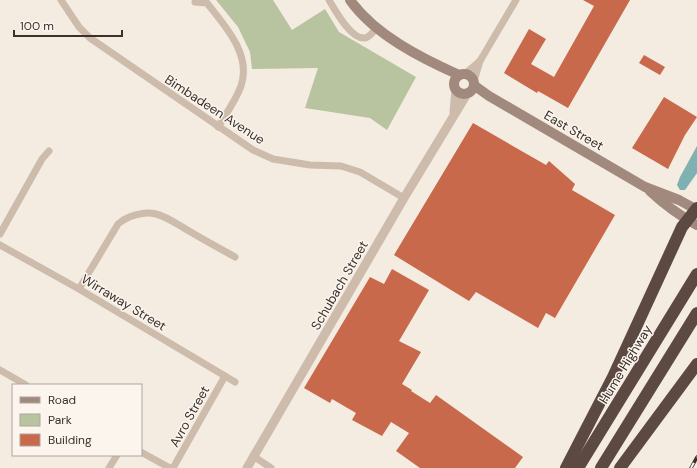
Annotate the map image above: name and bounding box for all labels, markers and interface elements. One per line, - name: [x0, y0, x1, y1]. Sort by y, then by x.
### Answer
- scale bar: [14, 12, 122, 38]
- text: 100 m: [20, 18, 54, 34]
- street label: Bimbadeen Avenue: [162, 71, 268, 148]
- street label: East Street: [541, 107, 607, 154]
- street label: Schubach Street: [307, 238, 372, 333]
- street label: Wirraway Street: [78, 270, 169, 335]
- street label: Hume Highway: [595, 322, 656, 407]
- street label: Avro Street: [166, 383, 213, 450]
- legend: [12, 384, 142, 456]
- text: Road: [48, 392, 76, 408]
- text: Park: [48, 412, 72, 428]
- text: Building: [48, 432, 92, 448]

